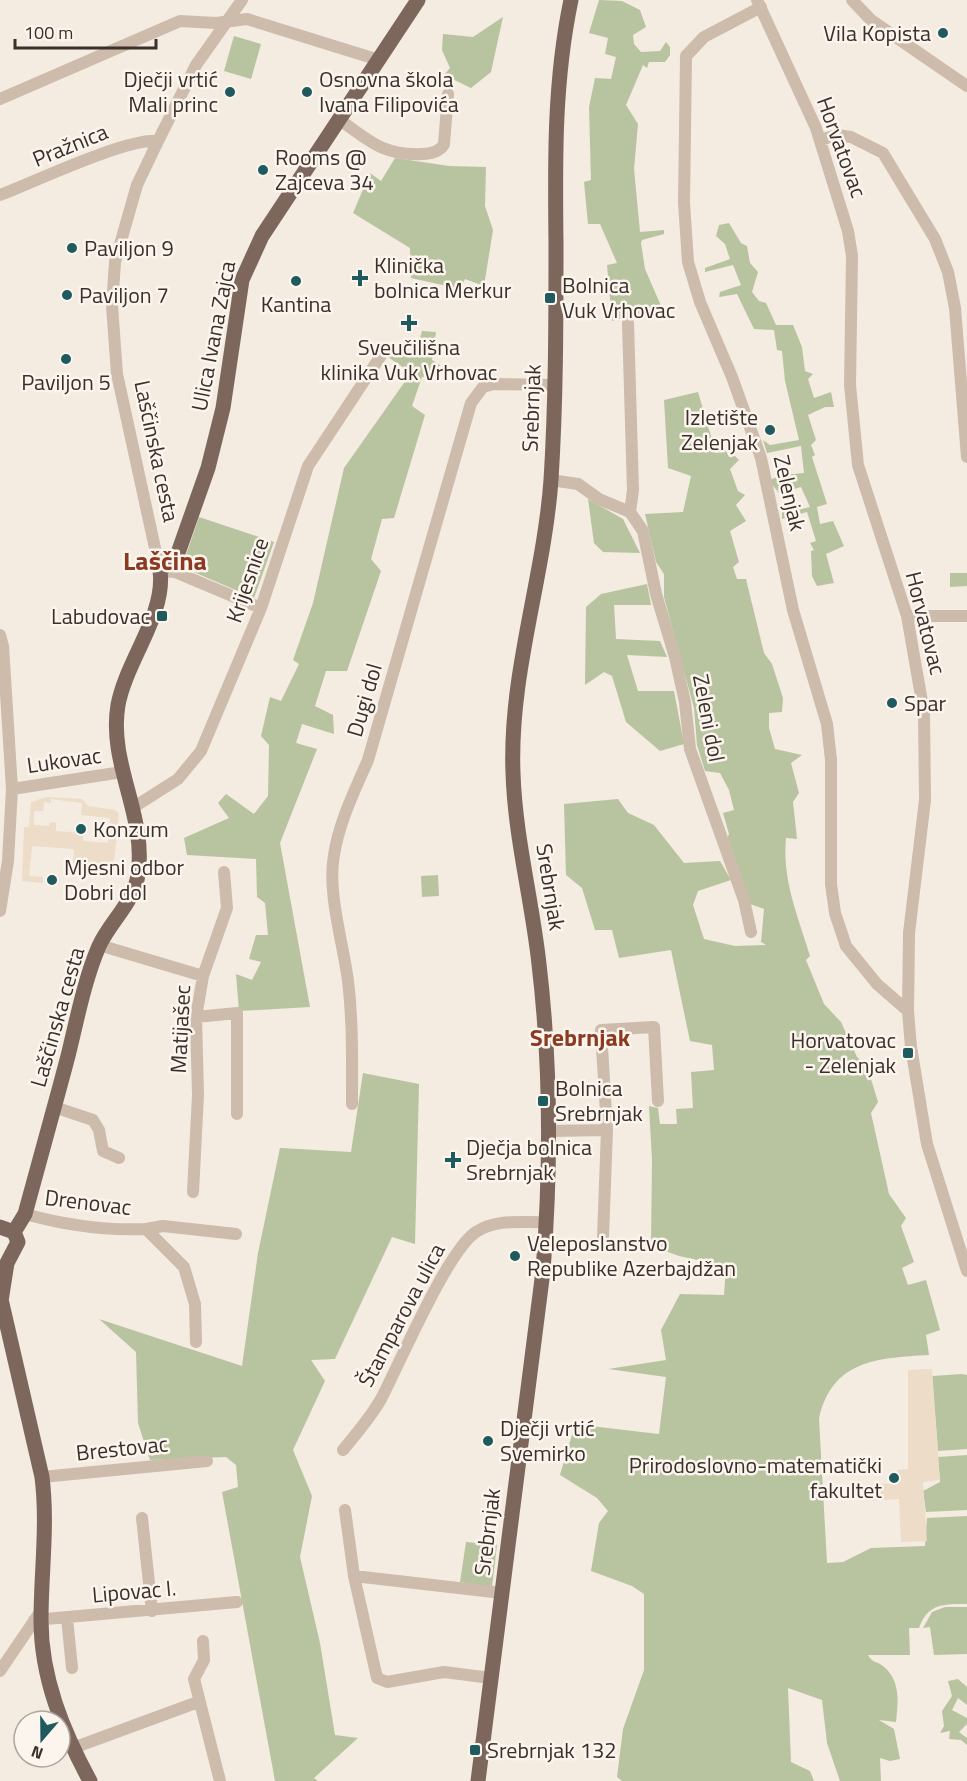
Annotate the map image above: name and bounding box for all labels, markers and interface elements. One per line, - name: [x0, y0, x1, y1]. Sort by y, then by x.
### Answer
- scale bar: [15, 12, 156, 50]
- place label: Vila Kopista: [823, 16, 931, 50]
- text: 100 m: [24, 19, 73, 46]
- marker: Vila Kopista: [936, 26, 950, 40]
- place label: Dječji vrtić Mali princ: [123, 62, 218, 121]
- place label: Osnovna škola Ivana Filipovića: [319, 62, 459, 121]
- marker: Dječji vrtić Mali princ: [223, 85, 237, 99]
- marker: Osnovna škola Ivana Filipovića: [300, 85, 314, 99]
- street label: Horvatovac: [808, 92, 876, 202]
- street label: Pražnica: [27, 114, 113, 176]
- place label: Rooms @ Zajceva 34: [275, 140, 374, 199]
- marker: Rooms @ Zajceva 34: [256, 163, 270, 177]
- place label: Paviljon 9: [84, 231, 174, 265]
- marker: Paviljon 9: [65, 241, 79, 255]
- place label: Klinička bolnica Merkur: [374, 248, 512, 307]
- street label: Ulica Ivana Zajca: [182, 258, 244, 414]
- place label: Bolnica Vuk Vrhovac: [562, 268, 675, 327]
- marker: Klinička bolnica Merkur: [351, 269, 369, 287]
- marker: Kantina: [289, 274, 303, 288]
- place label: Paviljon 7: [79, 278, 169, 312]
- place label: Kantina: [261, 287, 331, 321]
- marker: Paviljon 7: [60, 288, 74, 302]
- marker: Bolnica Vuk Vrhovac: [543, 291, 557, 305]
- marker: Sveučilišna klinika Vuk Vrhovac: [400, 314, 418, 332]
- place label: Sveučilišna klinika Vuk Vrhovac: [321, 330, 497, 389]
- marker: Paviljon 5: [59, 352, 73, 366]
- street label: Srebrnjak: [512, 363, 550, 452]
- place label: Paviljon 5: [21, 365, 111, 399]
- street label: Laščinska cesta: [125, 377, 189, 525]
- place label: Izletište Zelenjak: [681, 400, 758, 459]
- marker: Izletište Zelenjak: [763, 423, 777, 437]
- street label: Zelenjak: [765, 452, 815, 535]
- street label: Krijesnice: [217, 533, 277, 627]
- district label: Laščina: [123, 541, 207, 580]
- street label: Horvatovac: [897, 568, 955, 678]
- place label: Labudovac: [51, 599, 150, 633]
- marker: Labudovac: [155, 609, 169, 623]
- street label: Dugi dol: [337, 659, 391, 741]
- street label: Zeleni dol: [684, 671, 734, 765]
- place label: Spar: [904, 686, 947, 720]
- marker: Spar: [885, 696, 899, 710]
- street label: Lukovac: [25, 738, 103, 782]
- place label: Konzum: [93, 812, 169, 846]
- marker: Konzum: [74, 822, 88, 836]
- street label: Srebrnjak: [527, 841, 575, 933]
- place label: Mjesni odbor Dobri dol: [64, 850, 185, 909]
- marker: Mjesni odbor Dobri dol: [45, 873, 59, 887]
- street label: Laščinska cesta: [21, 943, 93, 1091]
- street label: Matijašec: [161, 984, 199, 1074]
- district label: Srebrnjak: [530, 1019, 631, 1055]
- place label: Horvatovac - Zelenjak: [790, 1023, 896, 1082]
- marker: Horvatovac - Zelenjak: [901, 1046, 915, 1060]
- place label: Bolnica Srebrnjak: [555, 1071, 643, 1130]
- marker: Bolnica Srebrnjak: [536, 1094, 550, 1108]
- place label: Dječja bolnica Srebrnjak: [466, 1130, 592, 1189]
- marker: Dječja bolnica Srebrnjak: [444, 1151, 462, 1169]
- street label: Drenovac: [43, 1180, 133, 1224]
- place label: Veleposlanstvo Republike Azerbajdžan: [527, 1226, 736, 1285]
- street label: Štamparova ulica: [349, 1237, 453, 1393]
- marker: Veleposlanstvo Republike Azerbajdžan: [508, 1249, 522, 1263]
- place label: Dječji vrtić Svemirko: [500, 1411, 595, 1470]
- street label: Brestovac: [74, 1426, 170, 1470]
- marker: Dječji vrtić Svemirko: [481, 1434, 495, 1448]
- place label: Prirodoslovno-matematički fakultet: [629, 1448, 882, 1507]
- marker: Prirodoslovno-matematički fakultet: [887, 1471, 901, 1485]
- street label: Srebrnjak: [465, 1486, 509, 1578]
- street label: Lipovac I.: [90, 1570, 178, 1612]
- north arrow: [12, 1709, 72, 1769]
- place label: Srebrnjak 132: [487, 1733, 617, 1767]
- text: N: [28, 1740, 46, 1766]
- marker: Srebrnjak 132: [468, 1743, 482, 1757]

